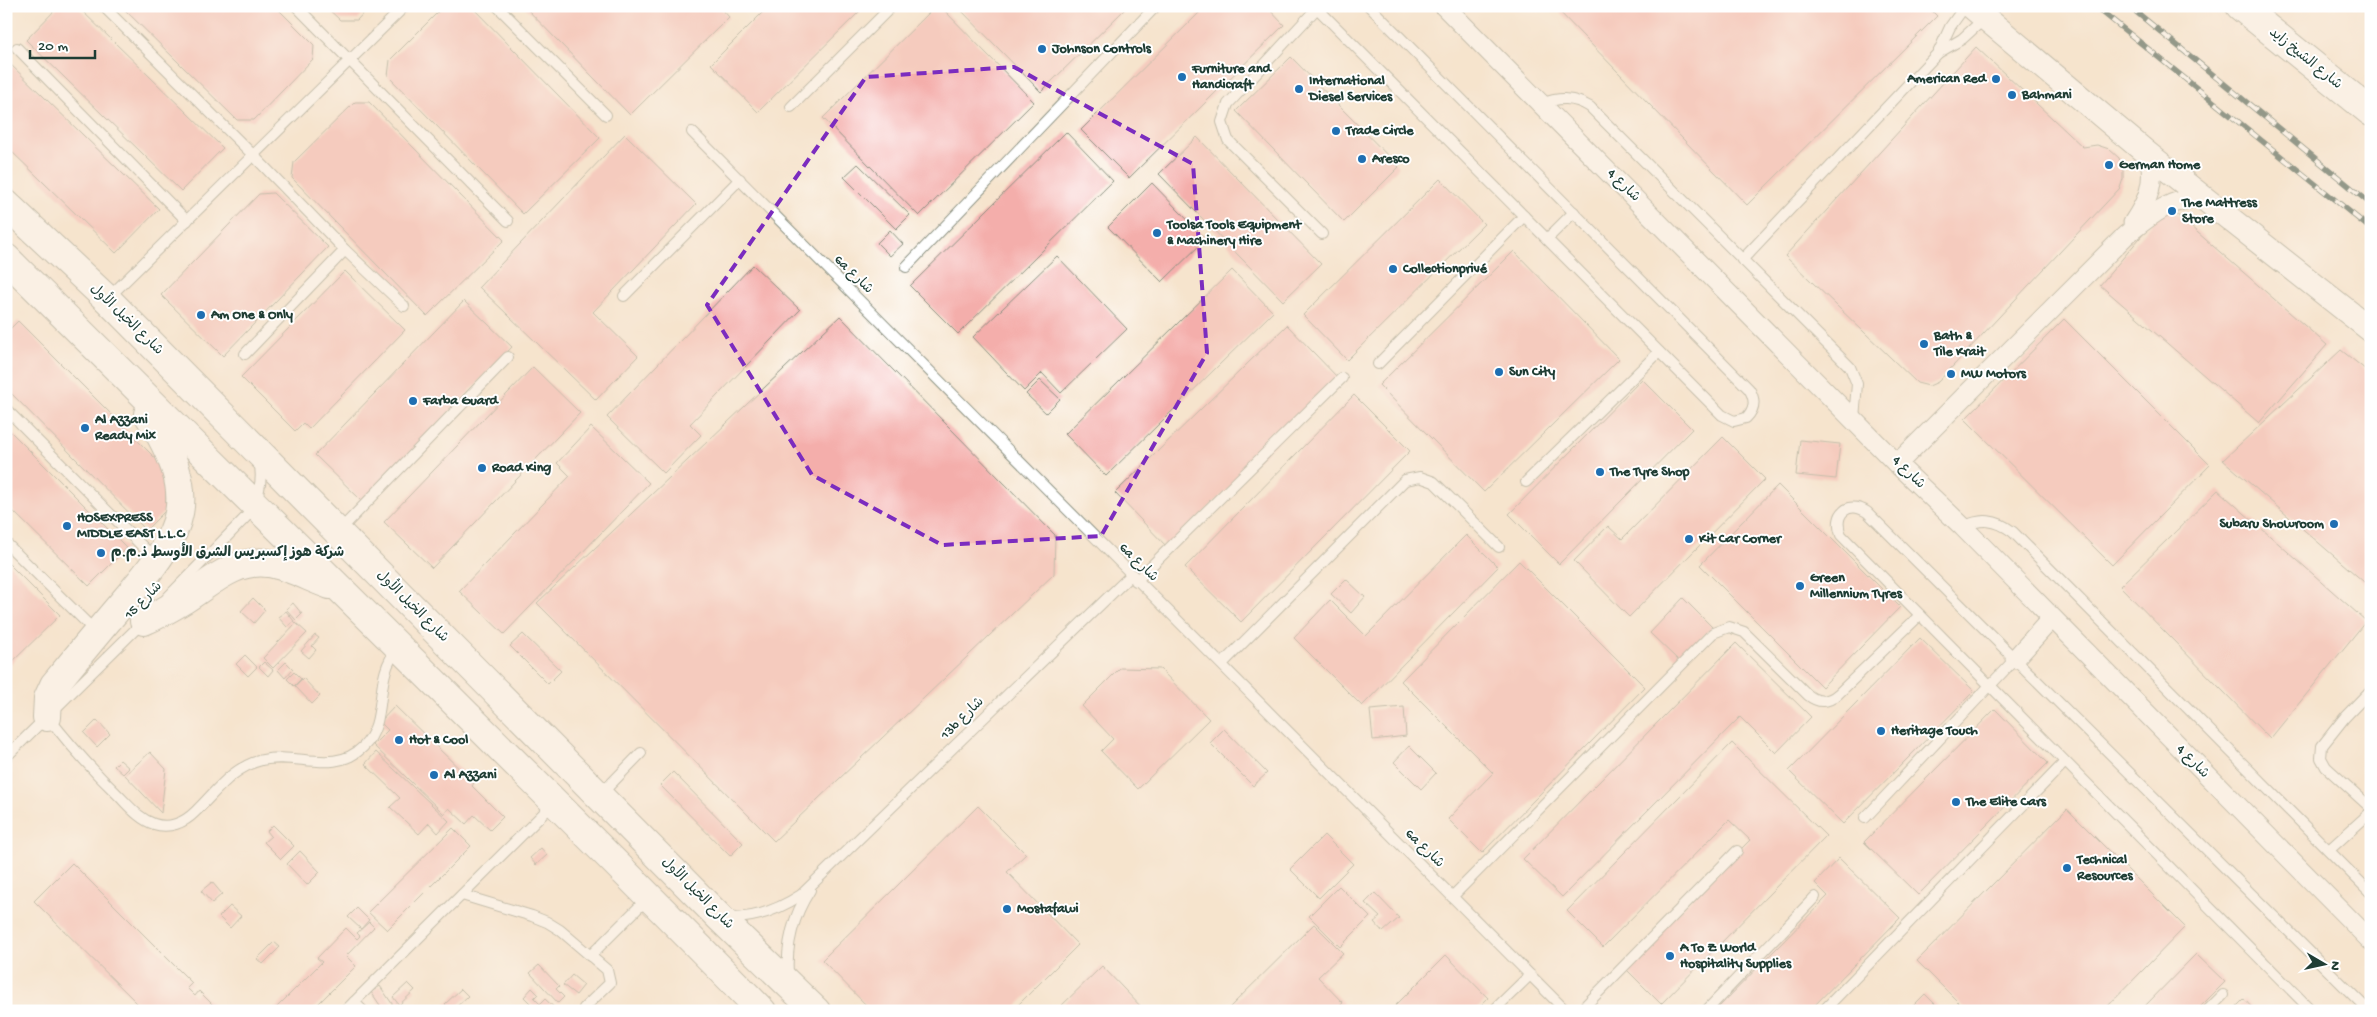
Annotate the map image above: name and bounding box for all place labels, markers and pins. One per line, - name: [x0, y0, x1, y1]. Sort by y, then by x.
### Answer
- place label: Johnson Controls: [1051, 41, 1152, 58]
- marker: Johnson Controls: [1036, 43, 1048, 55]
- place label: Furniture and Handicraft: [1191, 61, 1273, 94]
- marker: Furniture and Handicraft: [1176, 71, 1188, 83]
- place label: American Red: [1906, 71, 1988, 88]
- place label: International Diesel Services: [1307, 73, 1393, 106]
- marker: American Red: [1990, 73, 2002, 85]
- marker: International Diesel Services: [1293, 83, 1305, 95]
- place label: Bahmani: [2021, 87, 2072, 104]
- marker: Bahmani: [2006, 89, 2018, 101]
- place label: Trade Circle: [1345, 123, 1414, 140]
- marker: Trade Circle: [1330, 125, 1342, 137]
- place label: Aresco: [1371, 151, 1410, 168]
- marker: Aresco: [1356, 153, 1368, 165]
- place label: German Home: [2119, 157, 2201, 174]
- marker: German Home: [2103, 159, 2115, 171]
- place label: The Mattress Store: [2181, 195, 2258, 228]
- marker: The Mattress Store: [2166, 205, 2178, 217]
- place label: Toolsa Tools Equipment & Machinery Hire: [1166, 217, 1302, 250]
- marker: Toolsa Tools Equipment & Machinery Hire: [1151, 227, 1163, 239]
- place label: Collectionprivé: [1402, 261, 1488, 278]
- marker: Collectionprivé: [1387, 263, 1399, 275]
- place label: Am One & Only: [210, 307, 293, 324]
- marker: Am One & Only: [195, 309, 207, 321]
- place label: Bath & Tile Krait: [1933, 328, 1987, 361]
- marker: Bath & Tile Krait: [1918, 338, 1930, 350]
- place label: Sun City: [1509, 364, 1555, 381]
- marker: Sun City: [1493, 366, 1505, 378]
- place label: MW Motors: [1961, 366, 2027, 383]
- marker: MW Motors: [1945, 368, 1957, 380]
- place label: Farba Guard: [422, 393, 500, 410]
- marker: Farba Guard: [407, 395, 419, 407]
- place label: Al Azzani Ready Mix: [94, 412, 156, 445]
- marker: Al Azzani Ready Mix: [79, 422, 91, 434]
- place label: Road King: [491, 460, 551, 477]
- marker: Road King: [476, 462, 488, 474]
- place label: The Tyre Shop: [1609, 464, 1690, 481]
- marker: The Tyre Shop: [1594, 466, 1606, 478]
- place label: HOSEXPRESS MIDDLE EAST L.L.C: [77, 510, 186, 543]
- place label: Subaru Showroom: [2219, 516, 2324, 533]
- marker: Subaru Showroom: [2328, 518, 2340, 530]
- marker: HOSEXPRESS MIDDLE EAST L.L.C: [61, 520, 73, 532]
- place label: Kit Car Corner: [1698, 531, 1783, 548]
- marker: Kit Car Corner: [1683, 533, 1695, 545]
- place label: شركة هوز إكسبريس الشرق الأوسط ذ.م.م: [111, 541, 344, 562]
- marker: شركة هوز إكسبريس الشرق الأوسط ذ.م.م: [95, 547, 107, 559]
- place label: Green Millennium Tyres: [1810, 570, 1903, 603]
- marker: Green Millennium Tyres: [1794, 580, 1806, 592]
- place label: Heritage Touch: [1891, 723, 1978, 740]
- marker: Heritage Touch: [1875, 725, 1887, 737]
- place label: Hot & Cool: [409, 732, 468, 749]
- marker: Hot & Cool: [393, 734, 405, 746]
- place label: Al Azzani: [443, 767, 497, 784]
- marker: Al Azzani: [428, 769, 440, 781]
- place label: The Elite Cars: [1965, 794, 2047, 811]
- marker: The Elite Cars: [1950, 796, 1962, 808]
- place label: Technical Resources: [2076, 852, 2133, 885]
- marker: Technical Resources: [2061, 862, 2073, 874]
- place label: Mostafawi: [1017, 901, 1079, 918]
- marker: Mostafawi: [1001, 903, 1013, 915]
- place label: A To Z World Hospitality Supplies: [1679, 940, 1792, 973]
- marker: A To Z World Hospitality Supplies: [1664, 950, 1676, 962]

